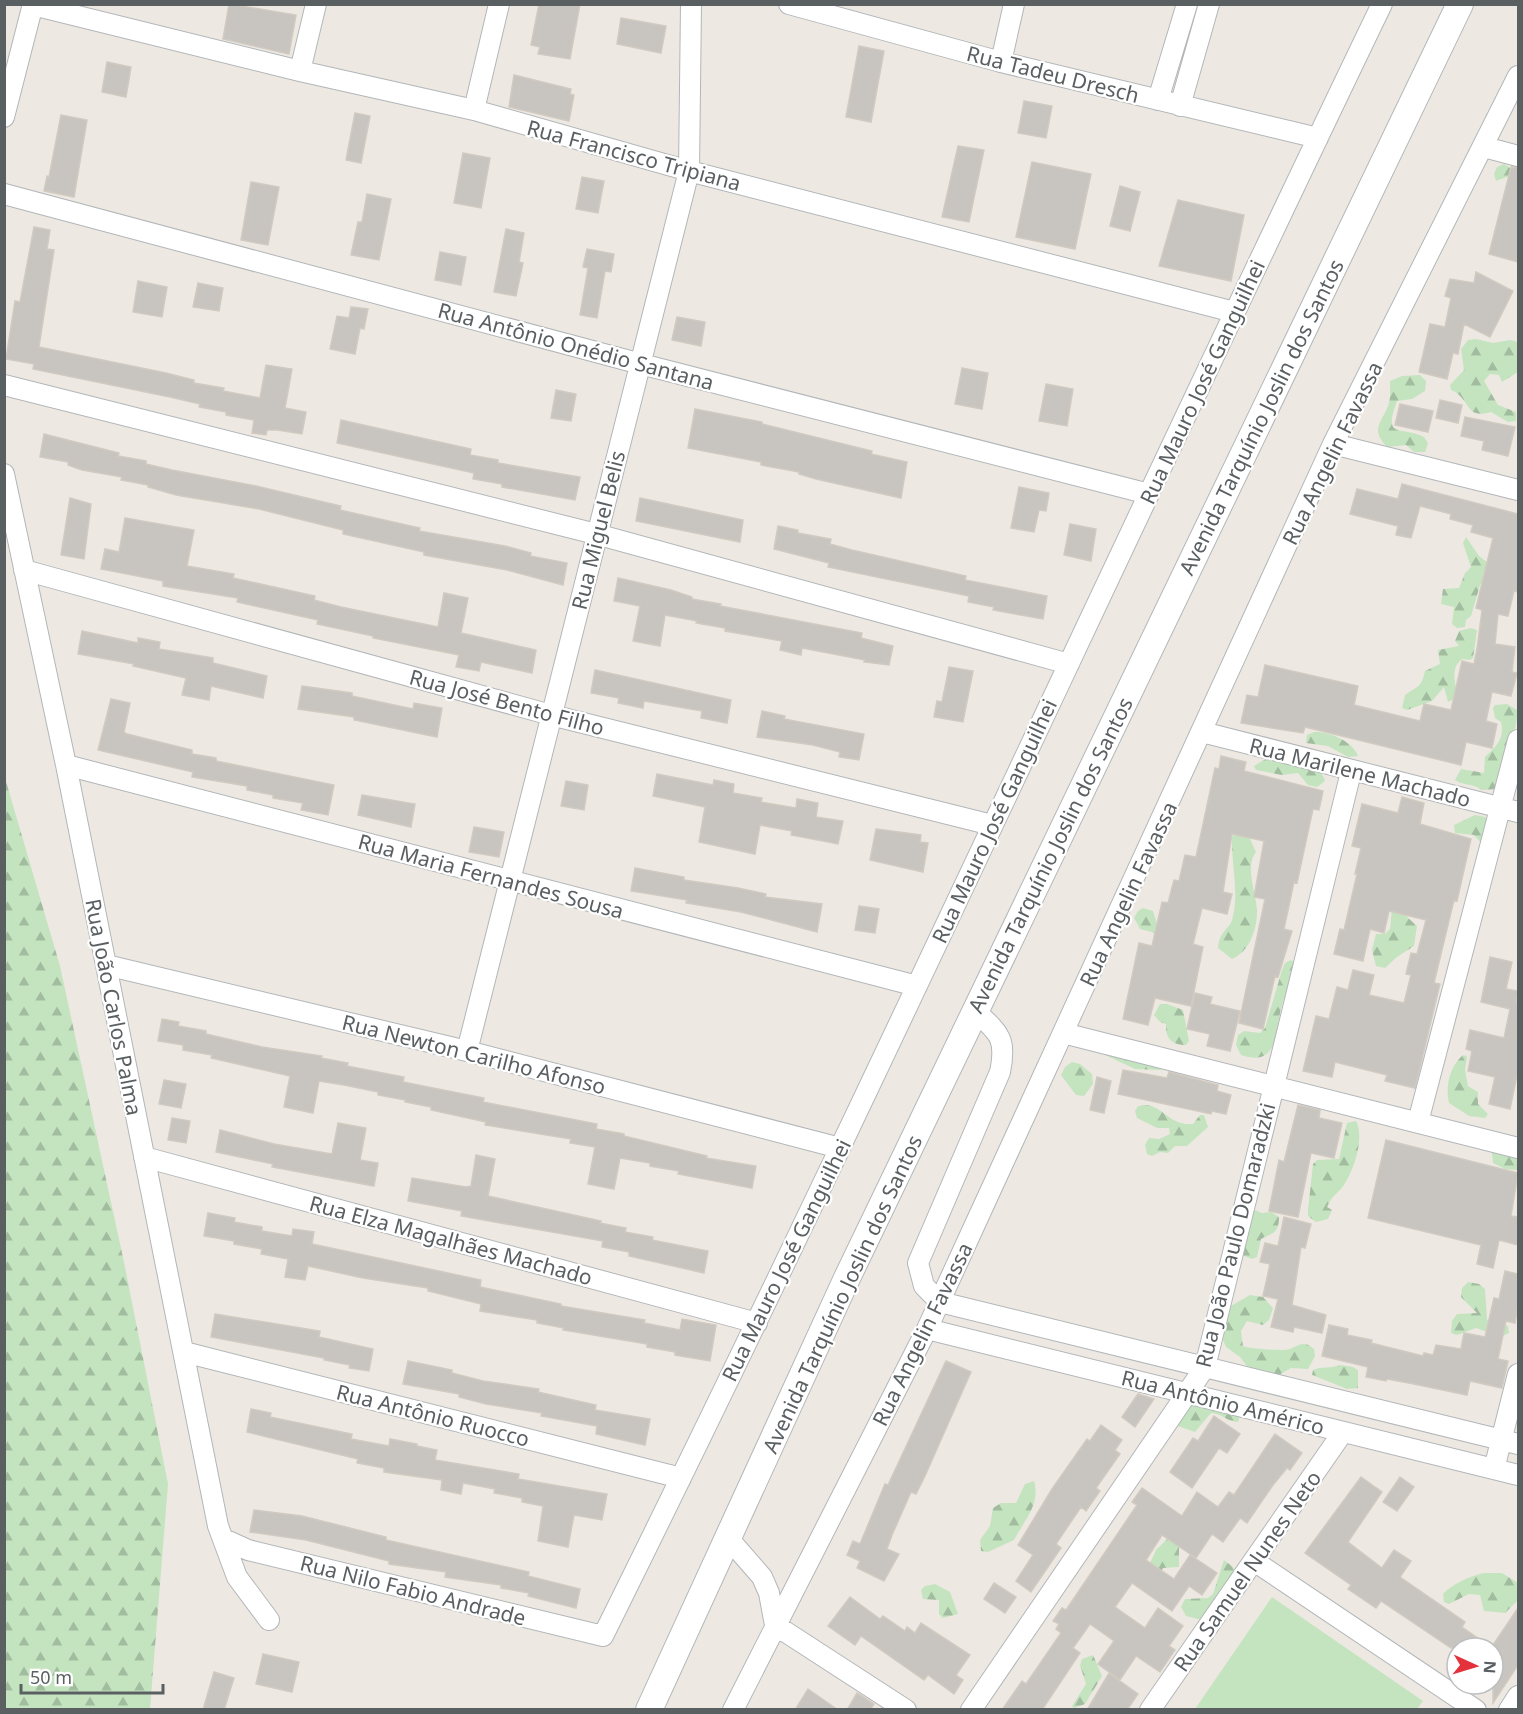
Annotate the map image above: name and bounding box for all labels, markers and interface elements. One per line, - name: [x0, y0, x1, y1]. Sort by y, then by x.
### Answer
- street label: Rua Tadeu Dresch: [964, 39, 1142, 109]
- street label: Rua Francisco Tripiana: [524, 113, 744, 197]
- street label: Rua Mauro José Ganguilhei: [1133, 255, 1271, 509]
- street label: Avenida Tarquínio Joslin dos Santos: [1172, 255, 1350, 579]
- street label: Rua Antônio Onédio Santana: [435, 296, 717, 396]
- street label: Rua Angelin Favassa: [1275, 357, 1389, 549]
- street label: Rua Miguel Belis: [565, 448, 631, 612]
- street label: Rua José Bento Filho: [406, 663, 608, 741]
- street label: Avenida Tarquínio Joslin dos Santos: [961, 693, 1139, 1017]
- street label: Rua Mauro José Ganguilhei: [925, 694, 1063, 948]
- street label: Rua Marilene Machado: [1246, 731, 1474, 813]
- street label: Rua Angelin Favassa: [1073, 797, 1183, 991]
- street label: Rua Maria Fernandes Sousa: [355, 827, 627, 925]
- street label: Rua João Carlos Palma: [79, 896, 149, 1118]
- street label: Rua Newton Carilho Afonso: [339, 1008, 609, 1100]
- street label: Rua João Paulo Domaradzki: [1189, 1100, 1281, 1370]
- street label: Avenida Tarquínio Joslin dos Santos: [756, 1130, 928, 1458]
- street label: Rua Mauro José Ganguilhei: [715, 1134, 857, 1386]
- street label: Rua Elza Magalhães Machado: [306, 1189, 596, 1291]
- street label: Rua Angelin Favassa: [865, 1238, 979, 1430]
- street label: Rua Antônio Américo: [1119, 1363, 1327, 1441]
- street label: Rua Antônio Ruocco: [333, 1377, 533, 1453]
- street label: Rua Samuel Nunes Neto: [1167, 1465, 1327, 1677]
- street label: Rua Nilo Fabio Andrade: [297, 1548, 529, 1632]
- north arrow: [1445, 1636, 1505, 1696]
- scale bar: [21, 1657, 164, 1695]
- text: N: [1479, 1660, 1501, 1674]
- text: 50 m: [30, 1665, 72, 1689]

